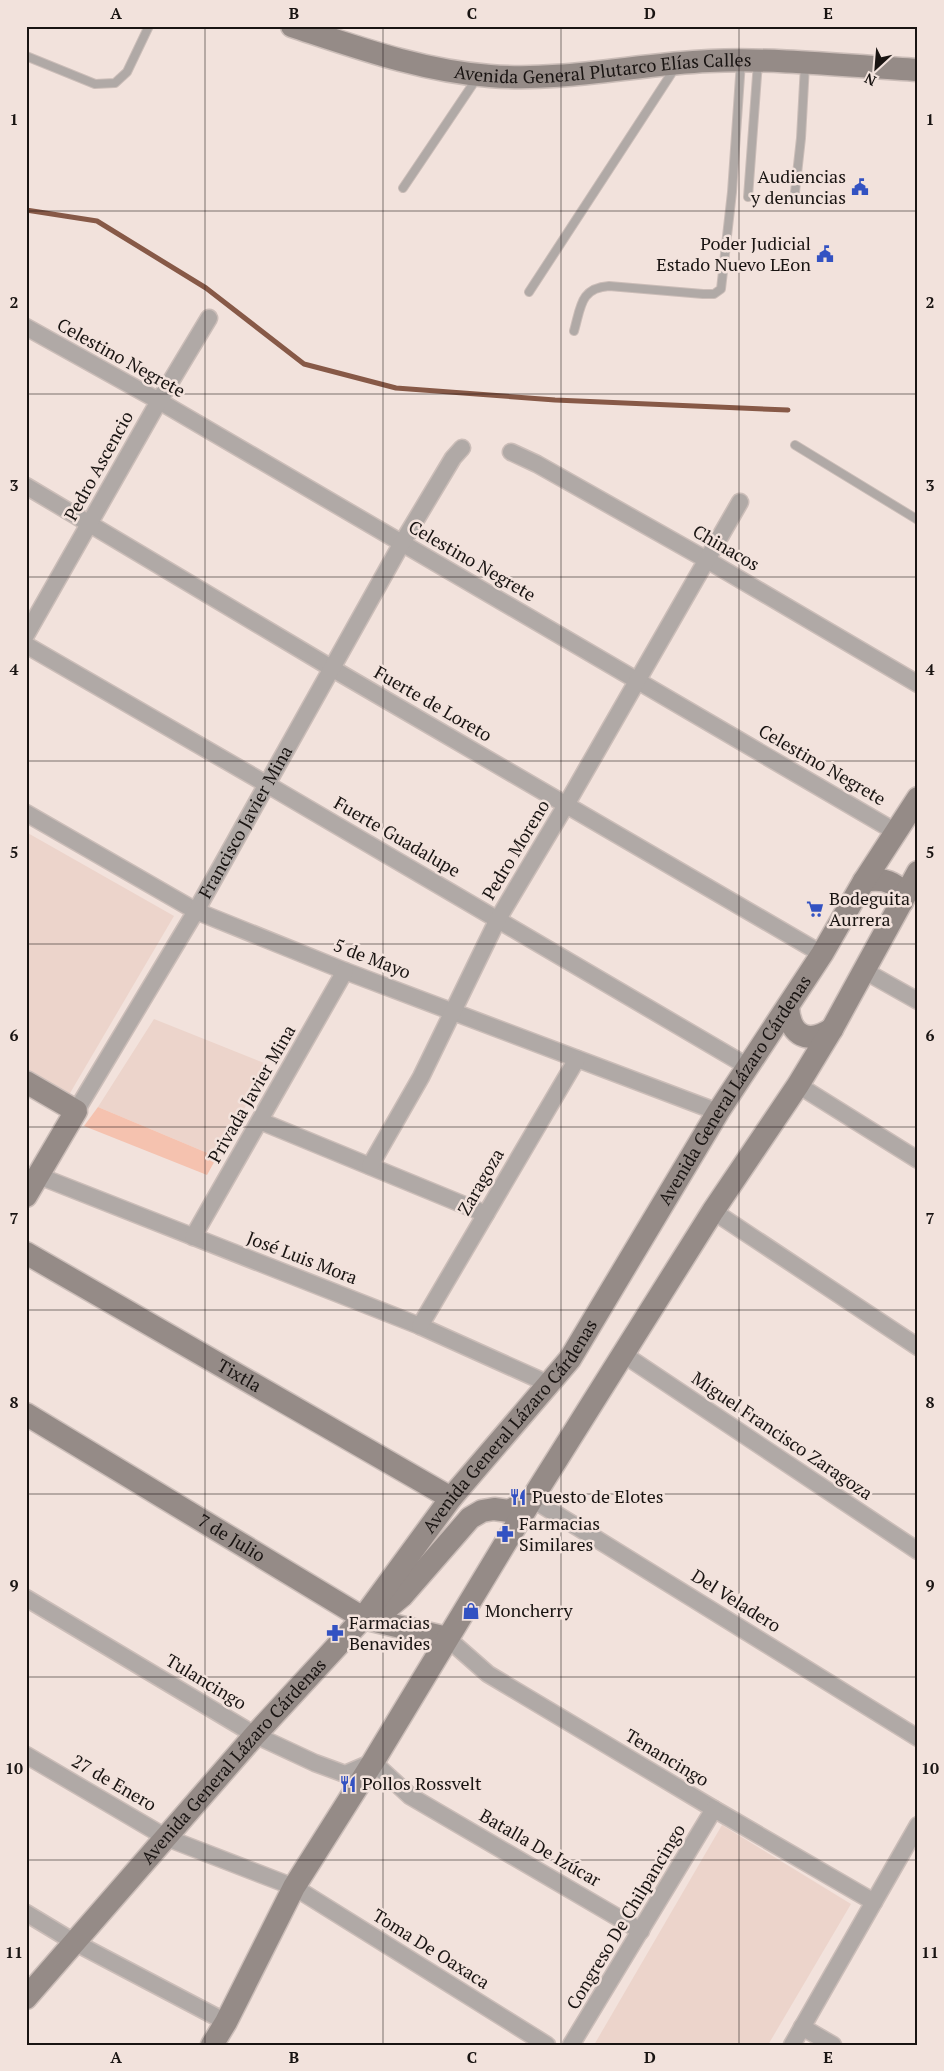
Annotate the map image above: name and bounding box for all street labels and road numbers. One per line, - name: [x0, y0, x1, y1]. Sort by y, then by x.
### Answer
- street label: Avenida General Plutarco Elías Calles: [453, 47, 752, 88]
- street label: Celestino Negrete: [53, 312, 190, 402]
- street label: Pedro Ascencio: [58, 406, 138, 525]
- street label: Celestino Negrete: [405, 514, 540, 606]
- street label: Chinacos: [689, 518, 764, 576]
- street label: Fuerte de Loreto: [370, 660, 497, 747]
- street label: Celestino Negrete: [755, 718, 890, 810]
- street label: Francisco Javier Mina: [192, 741, 297, 902]
- street label: Fuerte Guadalupe: [330, 790, 465, 882]
- street label: Pedro Moreno: [476, 795, 554, 904]
- street label: 5 de Mayo: [330, 932, 414, 984]
- street label: Avenida General Lázaro Cárdenas: [652, 970, 816, 1209]
- street label: Privada Javier Mina: [202, 1020, 300, 1167]
- street label: Zaragoza: [451, 1144, 509, 1219]
- street label: José Luis Mora: [244, 1225, 361, 1289]
- street label: Avenida General Lázaro Cárdenas: [416, 1314, 602, 1537]
- street label: Tixtla: [213, 1353, 266, 1397]
- street label: Miguel Francisco Zaragoza: [687, 1366, 878, 1505]
- street label: 7 de Julio: [194, 1508, 270, 1567]
- street label: Del Veladero: [687, 1563, 786, 1637]
- street label: Tulancingo: [162, 1648, 251, 1715]
- street label: Avenida General Lázaro Cárdenas: [135, 1653, 331, 1869]
- street label: Tenancingo: [621, 1723, 714, 1792]
- street label: 27 de Enero: [68, 1748, 161, 1816]
- street label: Batalla De Izúcar: [476, 1803, 606, 1892]
- street label: Congreso De Chilpancingo: [560, 1819, 690, 2014]
- street label: Toma De Oaxaca: [369, 1903, 494, 1994]

